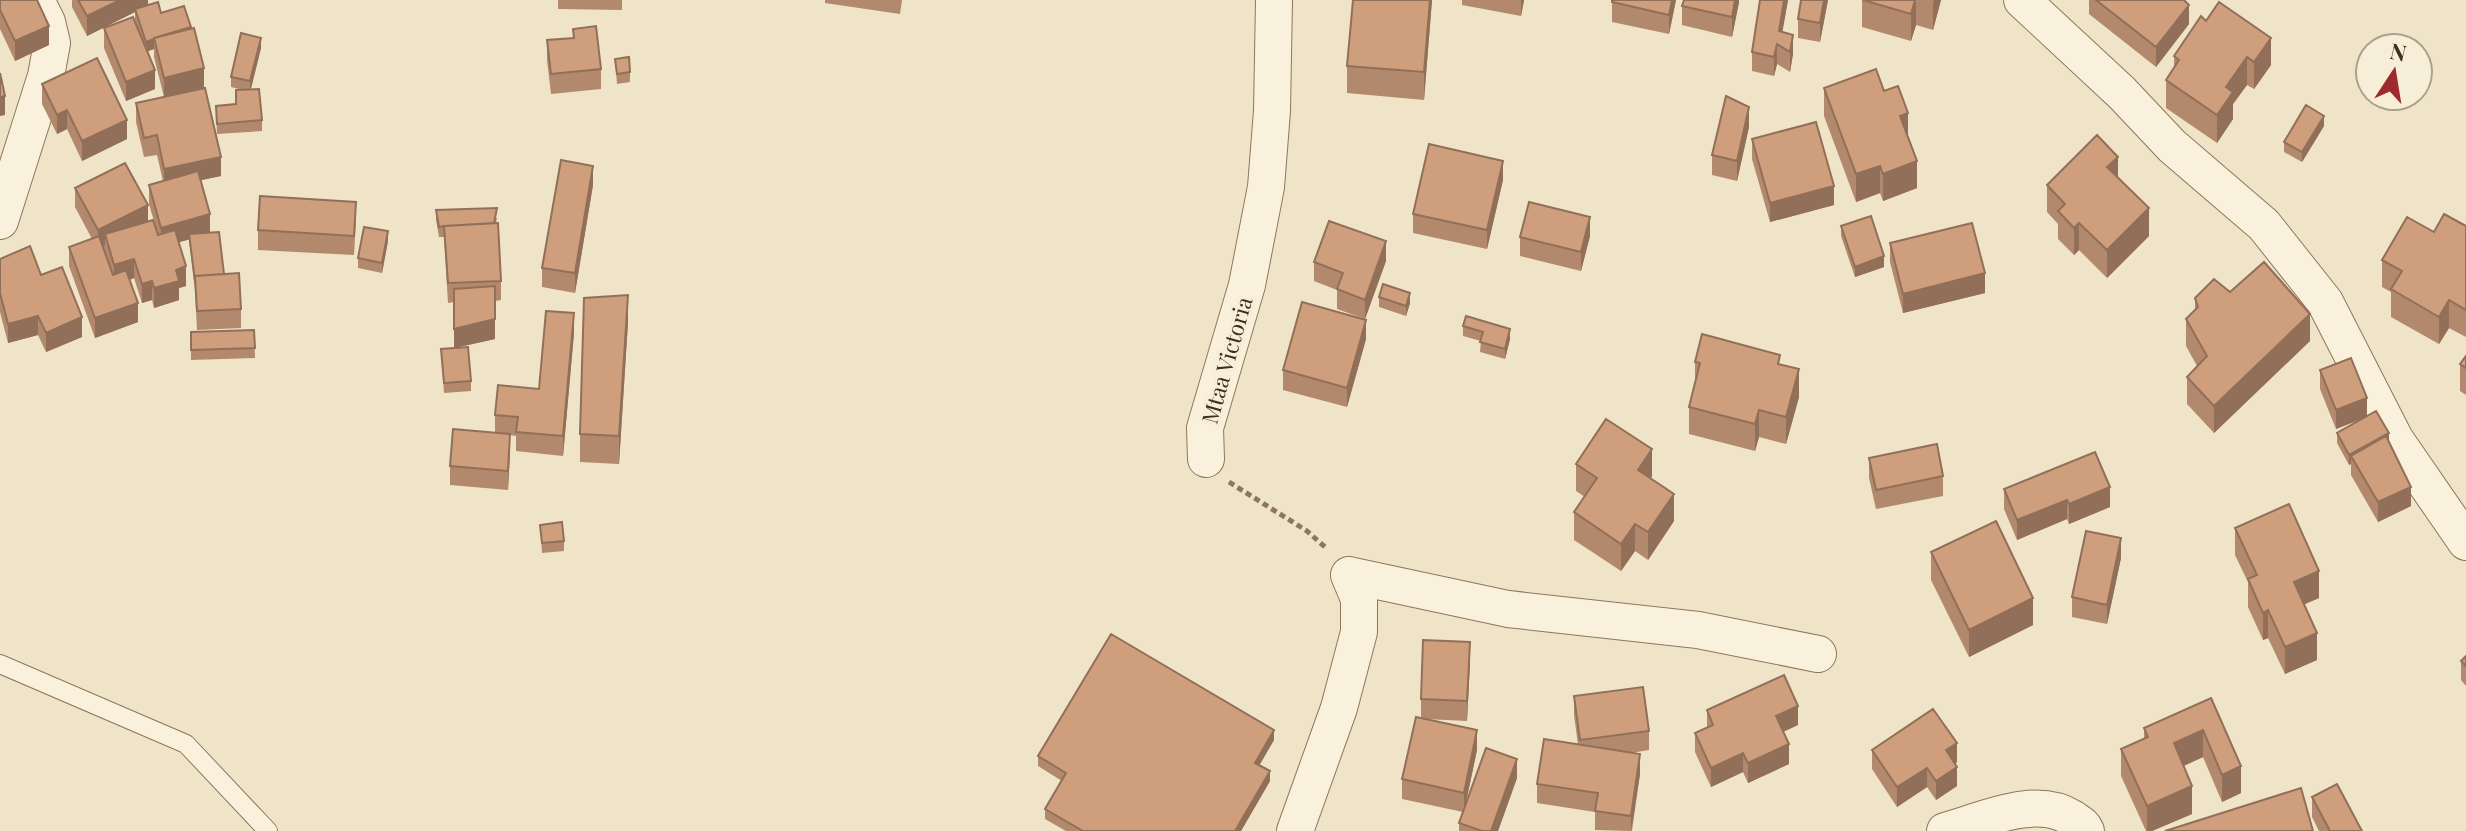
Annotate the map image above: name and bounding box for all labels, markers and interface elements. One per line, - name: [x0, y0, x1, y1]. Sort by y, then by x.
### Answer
- north arrow: [2354, 32, 2434, 112]
- text: N: [2387, 35, 2409, 68]
- street label: Mtaa Victoria: [1194, 293, 1258, 427]

